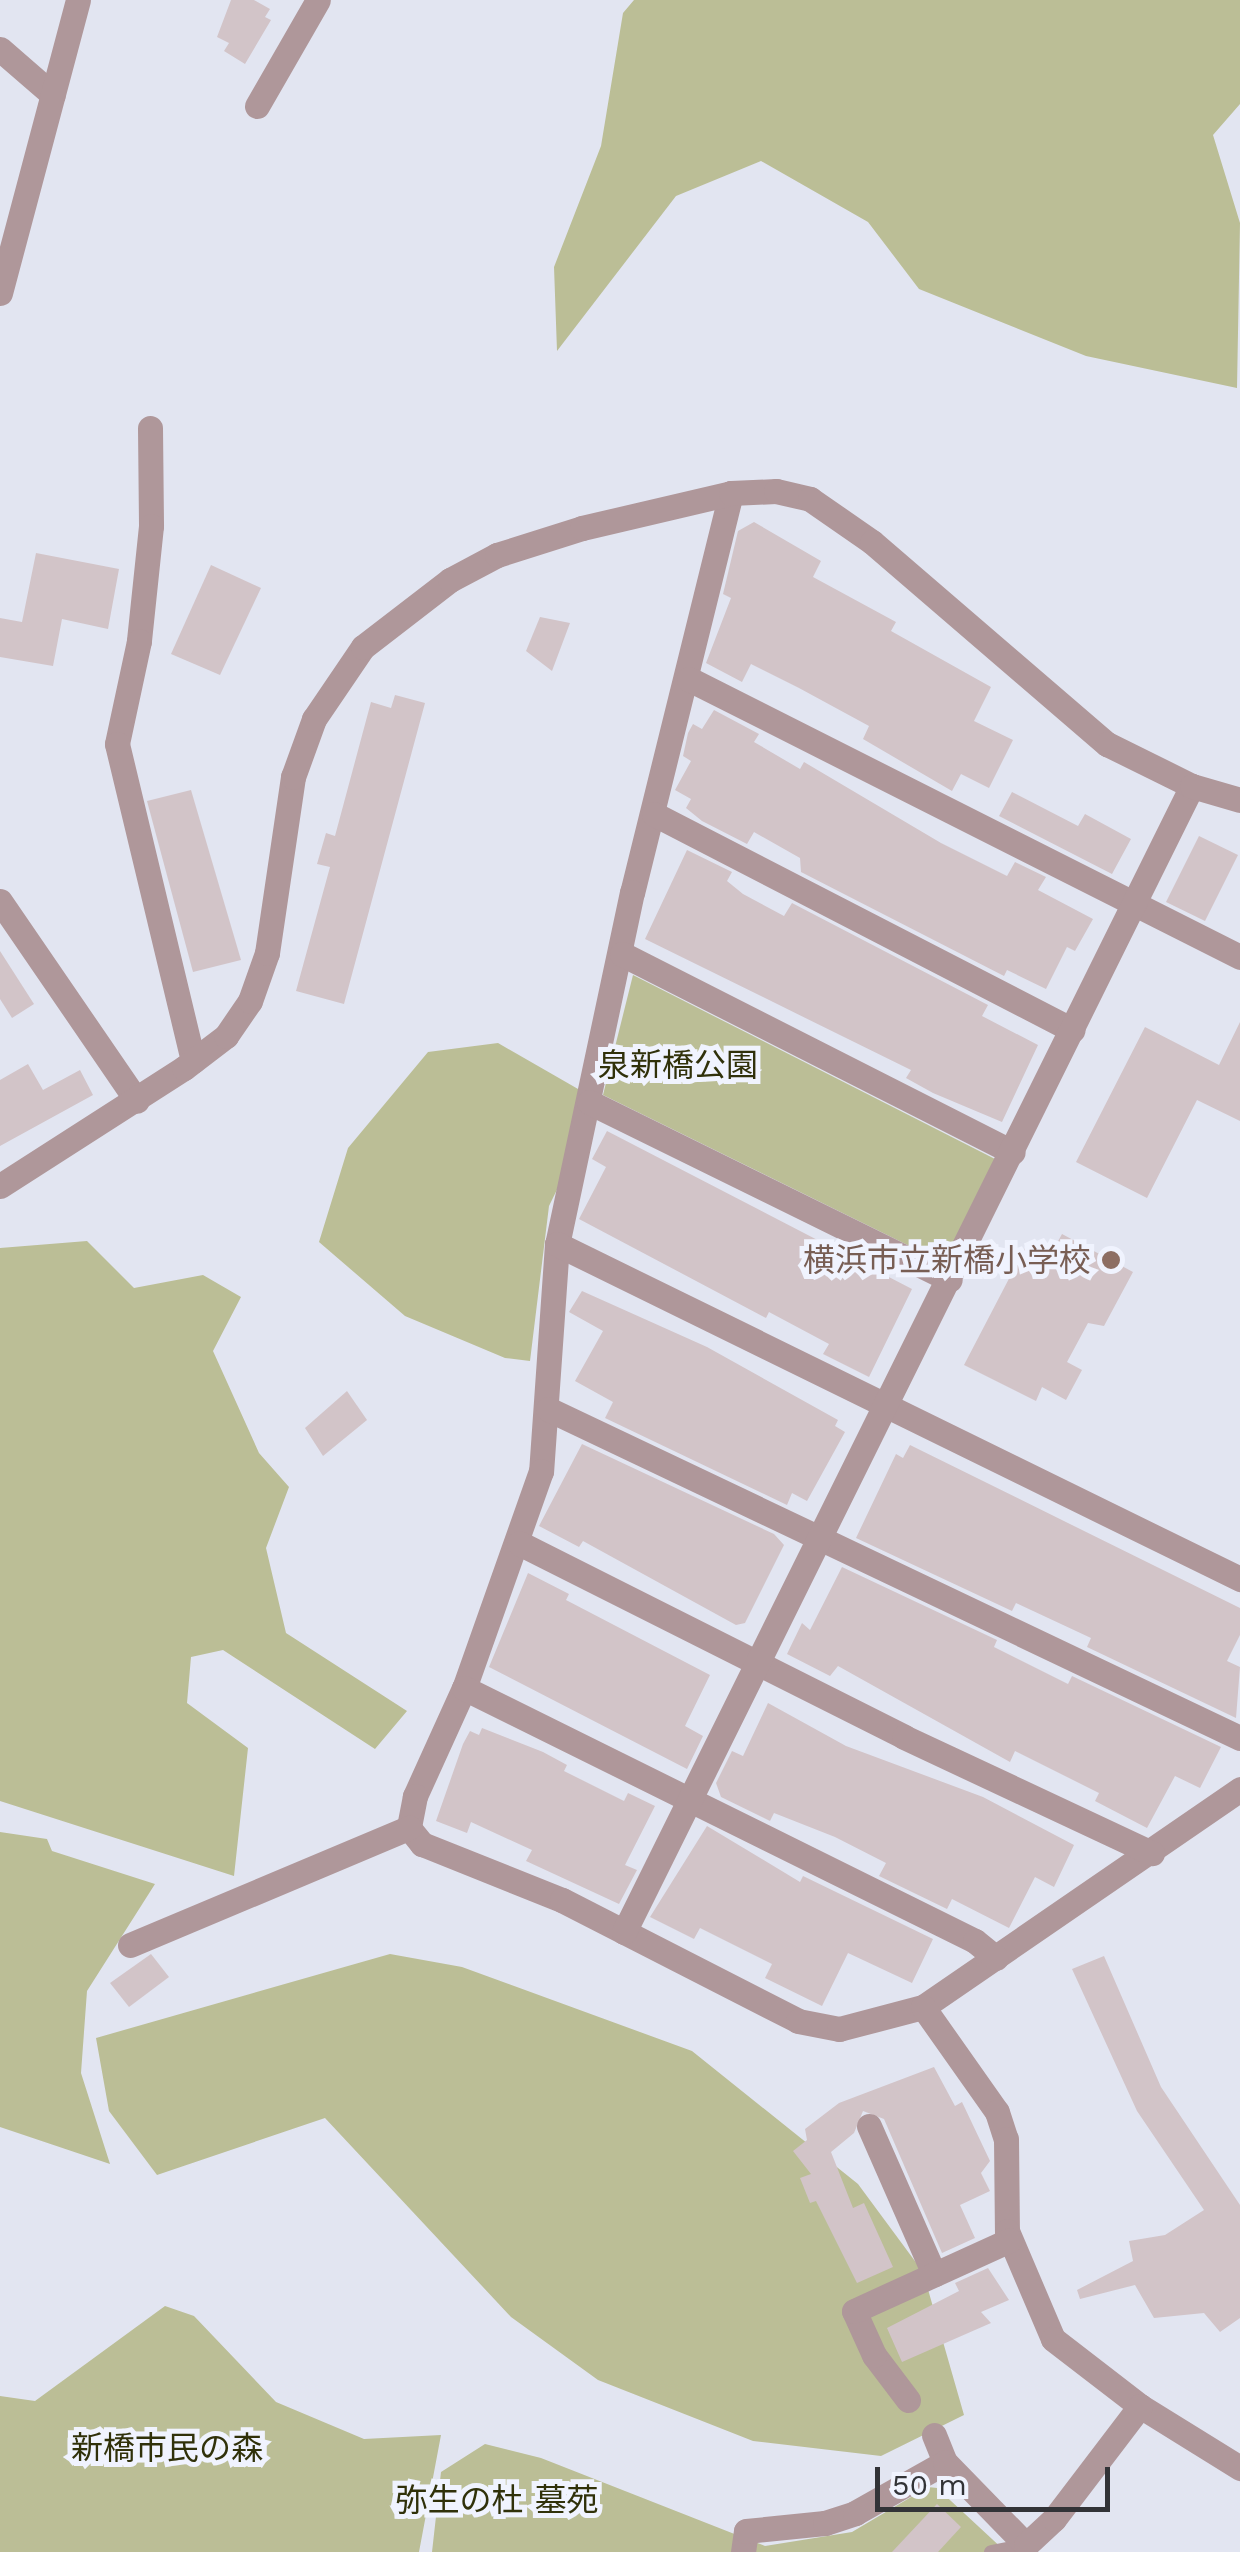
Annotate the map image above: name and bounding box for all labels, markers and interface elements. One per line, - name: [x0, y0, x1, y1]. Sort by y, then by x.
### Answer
- park label: 泉新橋公園: [598, 1046, 758, 1084]
- place label: 横浜市立新橋小学校: [803, 1241, 1091, 1279]
- marker: 横浜市立新橋小学校: [1100, 1249, 1122, 1271]
- park label: 新橋市民の森: [71, 2429, 263, 2467]
- scale bar: [880, 2447, 1115, 2509]
- text: 50 m: [892, 2467, 967, 2502]
- park label: 弥生の杜 墓苑: [396, 2481, 598, 2519]

